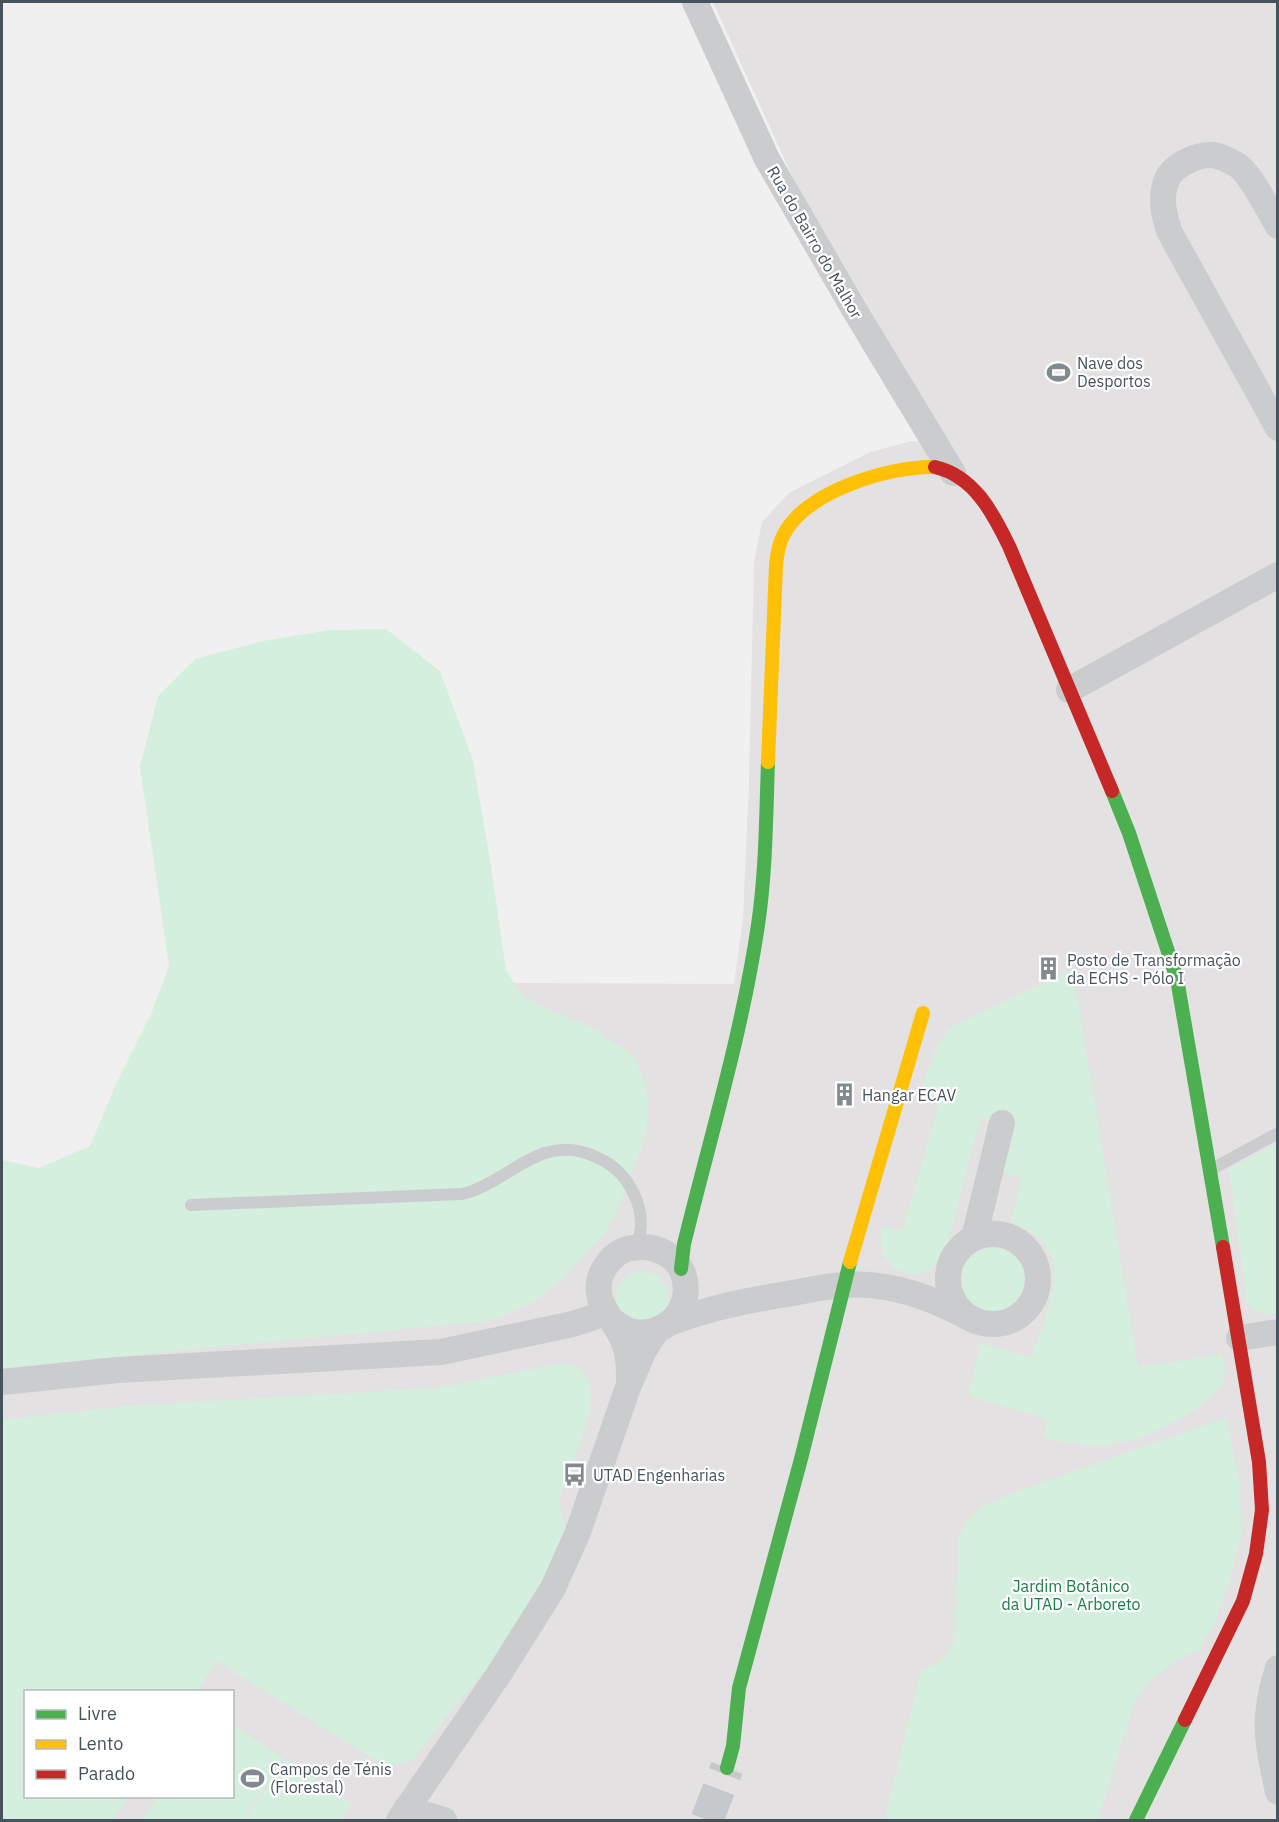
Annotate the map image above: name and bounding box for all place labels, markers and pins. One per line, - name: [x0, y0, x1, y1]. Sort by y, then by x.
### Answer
- place label: Nave dos Desportos: [1077, 353, 1151, 391]
- sports icon: Nave dos Desportos: [1046, 359, 1072, 385]
- place label: Posto de Transformação da ECHS - Pólo I: [1067, 950, 1241, 988]
- building icon: Posto de Transformação da ECHS - Pólo I: [1036, 956, 1062, 982]
- building icon: Hangar ECAV: [831, 1082, 857, 1108]
- place label: Hangar ECAV: [862, 1085, 956, 1105]
- bus stop icon: UTAD Engenharias: [562, 1462, 588, 1488]
- place label: UTAD Engenharias: [593, 1465, 725, 1485]
- place label: Campos de Ténis (Florestal): [270, 1759, 392, 1797]
- sports icon: Campos de Ténis (Florestal): [239, 1765, 265, 1791]

